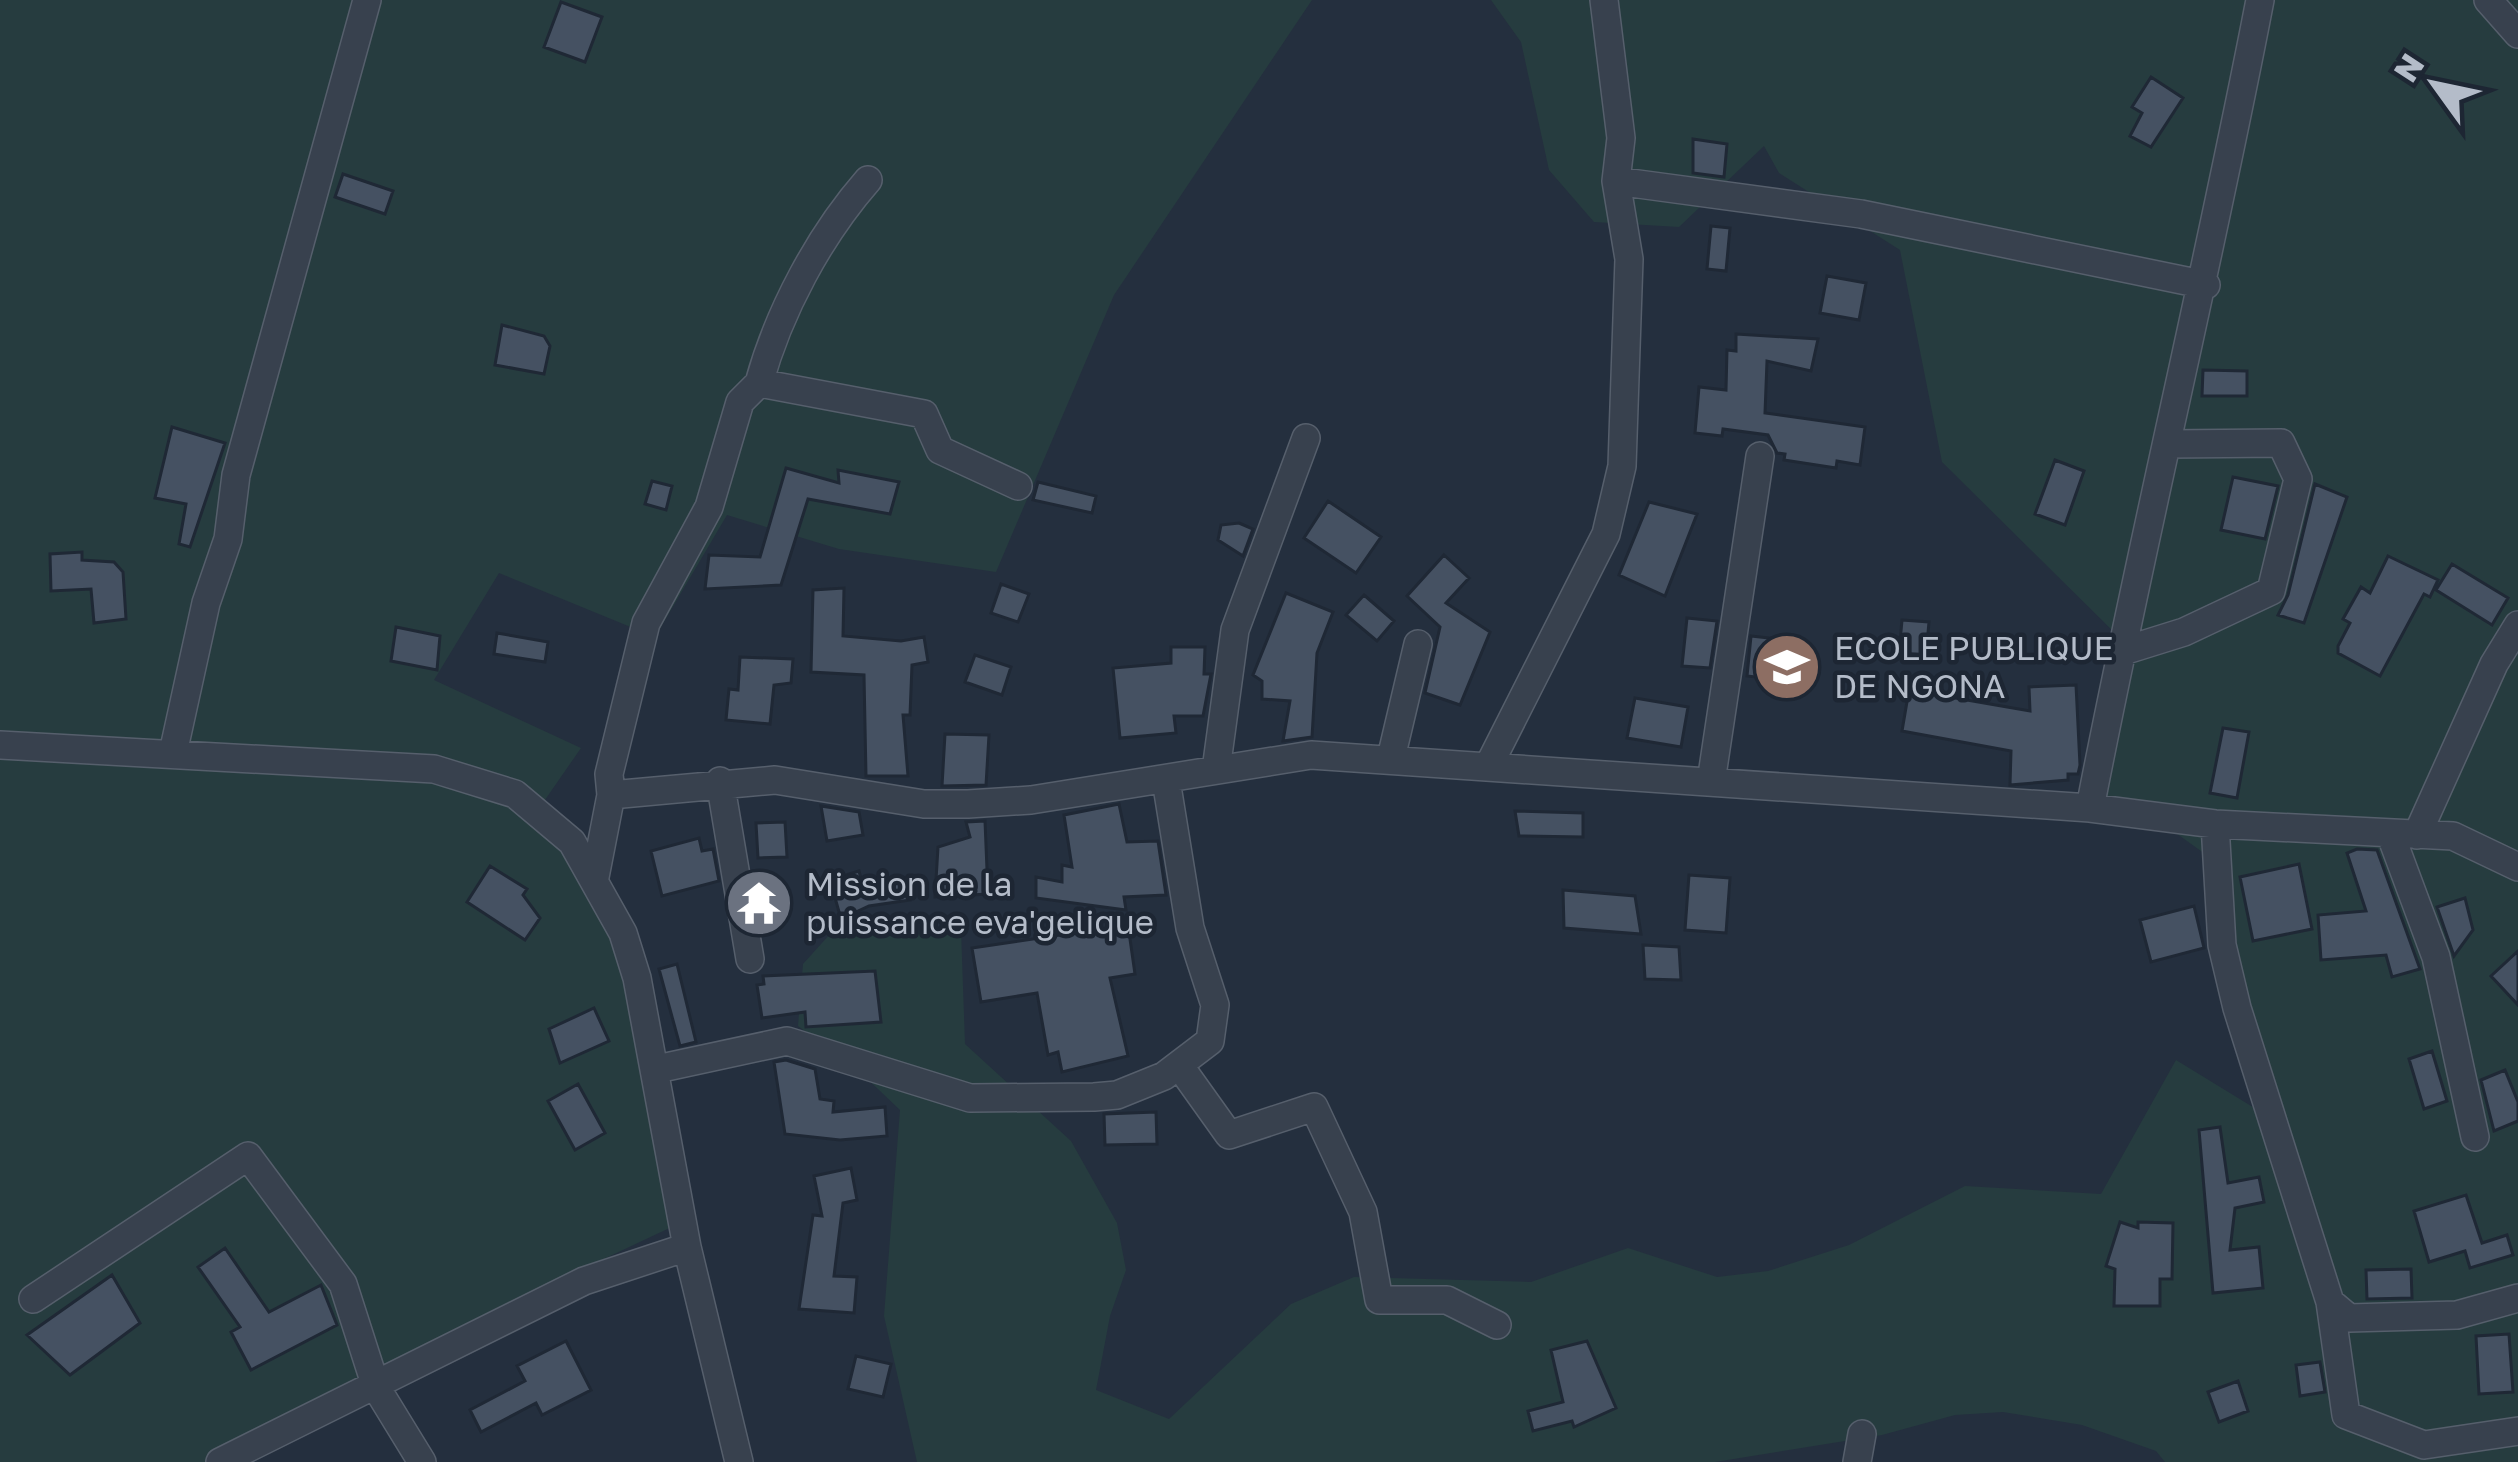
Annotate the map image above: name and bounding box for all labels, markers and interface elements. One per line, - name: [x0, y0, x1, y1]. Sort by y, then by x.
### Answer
- north arrow: [2374, 24, 2494, 144]
- text: N: [2385, 46, 2432, 89]
- place label: ECOLE PUBLIQUE DE NGONA: [1834, 628, 2114, 705]
- school or university icon: ECOLE PUBLIQUE DE NGONA: [1752, 632, 1822, 702]
- place label: Mission de la puissance eva'gelique: [806, 864, 1154, 941]
- temple icon: Mission de la puissance eva'gelique: [724, 868, 794, 938]

